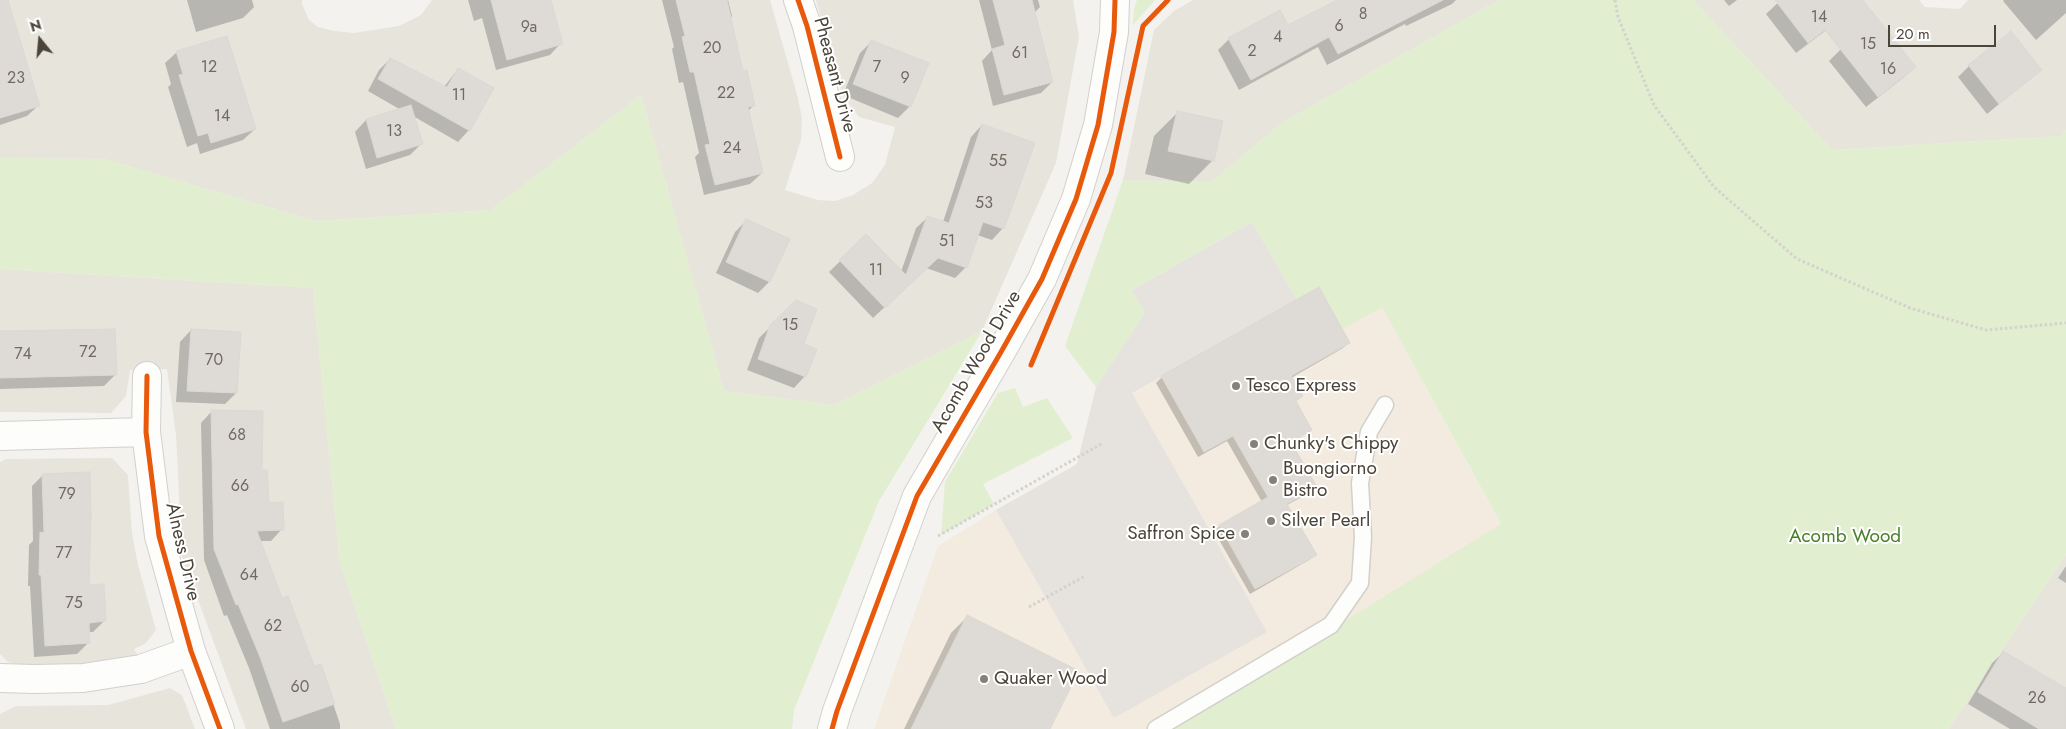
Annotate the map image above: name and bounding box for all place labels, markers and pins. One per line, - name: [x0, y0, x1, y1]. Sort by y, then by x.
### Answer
- place label: Tesco Express: [1246, 375, 1356, 397]
- marker: Tesco Express: [1230, 380, 1242, 392]
- place label: Chunky's Chippy: [1264, 433, 1398, 455]
- marker: Chunky's Chippy: [1248, 438, 1260, 450]
- place label: Buongiorno Bistro: [1283, 458, 1377, 502]
- marker: Buongiorno Bistro: [1267, 474, 1279, 486]
- place label: Silver Pearl: [1281, 510, 1370, 532]
- marker: Silver Pearl: [1265, 515, 1277, 527]
- place label: Saffron Spice: [1127, 523, 1235, 545]
- marker: Saffron Spice: [1239, 528, 1251, 540]
- place label: Quaker Wood: [994, 668, 1107, 690]
- marker: Quaker Wood: [978, 673, 990, 685]

